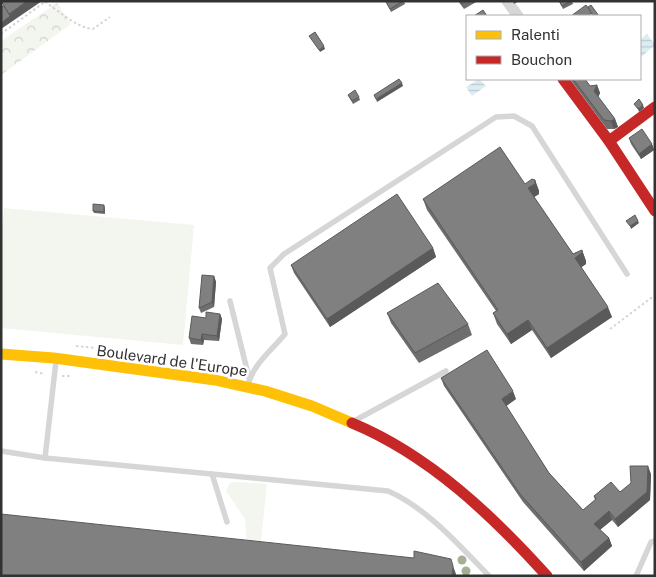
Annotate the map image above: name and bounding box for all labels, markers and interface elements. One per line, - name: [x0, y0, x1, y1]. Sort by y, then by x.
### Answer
- legend: [466, 15, 641, 80]
- text: Ralenti: [511, 26, 560, 43]
- text: Bouchon: [511, 51, 572, 68]
- street label: Boulevard de l'Europe: [96, 342, 248, 379]

